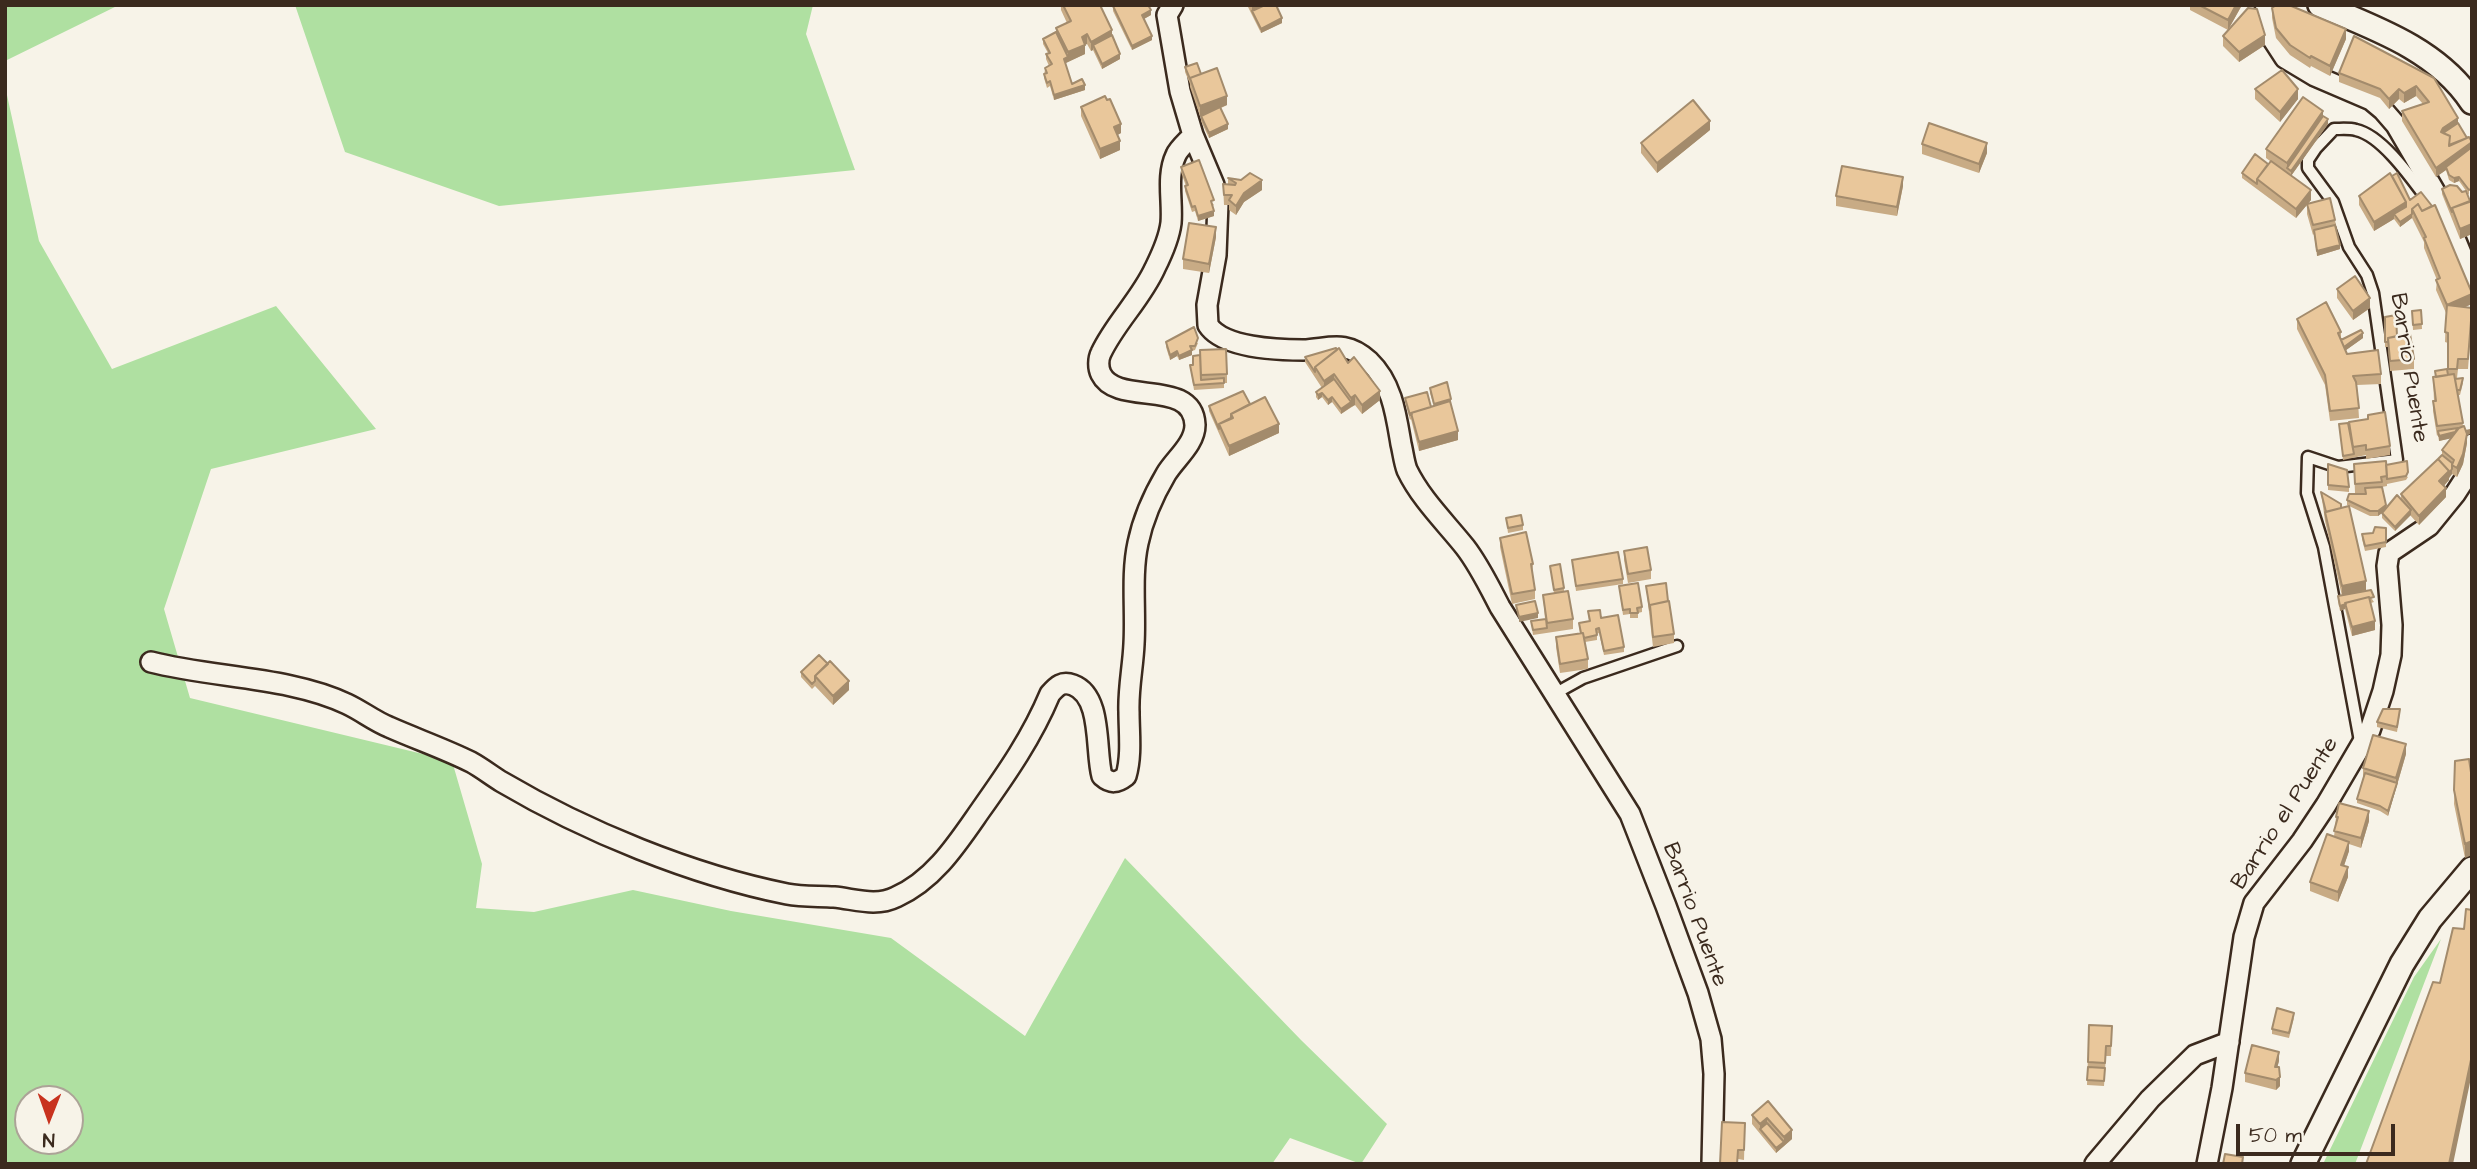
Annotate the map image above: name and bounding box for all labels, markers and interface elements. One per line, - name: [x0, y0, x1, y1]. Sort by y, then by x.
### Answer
- street label: Barrio Puente: [2383, 291, 2433, 445]
- street label: Barrio el Puente: [2226, 733, 2346, 895]
- street label: Barrio Puente: [1655, 839, 1733, 991]
- north arrow: [14, 1085, 84, 1155]
- scale bar: [2239, 1110, 2398, 1154]
- text: 50 m: [2249, 1121, 2302, 1150]
- text: N: [42, 1126, 55, 1153]

